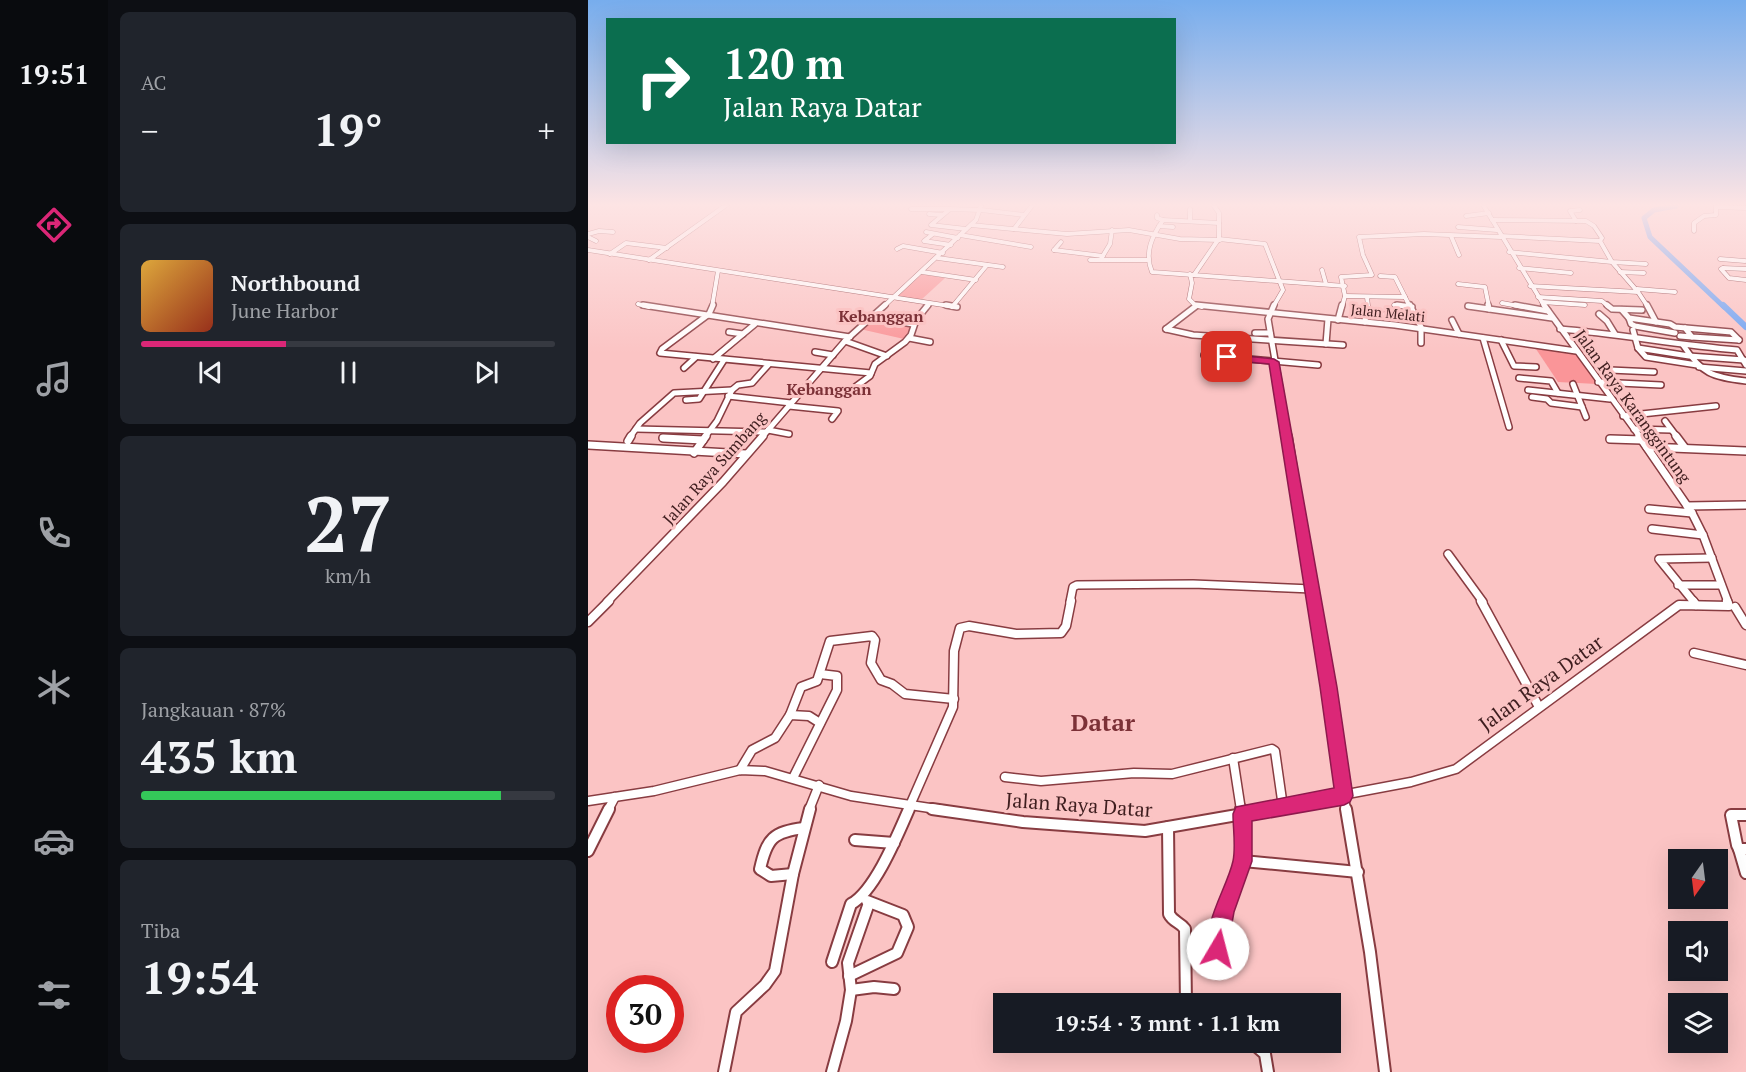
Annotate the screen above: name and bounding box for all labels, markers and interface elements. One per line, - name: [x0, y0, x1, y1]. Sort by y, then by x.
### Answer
- text: 120 m: [723, 35, 844, 91]
- icon: right: [624, 42, 702, 120]
- text: 19:51: [19, 56, 89, 92]
- text: AC: [141, 69, 166, 96]
- text: Jalan Raya Datar: [723, 89, 922, 125]
- text: 19°: [313, 99, 383, 159]
- text: −: [141, 109, 159, 152]
- text: +: [537, 109, 555, 152]
- icon: directions: [33, 204, 75, 246]
- text: Northbound: [231, 268, 360, 297]
- text: June Harbor: [231, 297, 338, 324]
- street label: Jalan Melati: [1350, 299, 1426, 326]
- district label: Kebanggan: [838, 305, 924, 327]
- street label: Jalan Raya Karanggintung: [1570, 325, 1696, 488]
- pin: [1201, 331, 1252, 382]
- icon: arrive: [1210, 340, 1243, 373]
- icon: previous: [194, 356, 227, 389]
- icon: pause: [332, 356, 365, 389]
- icon: next: [470, 356, 503, 389]
- icon: music: [33, 358, 75, 400]
- district label: Kebanggan: [786, 378, 872, 400]
- street label: Jalan Raya Sumbang: [658, 407, 771, 529]
- text: 27: [304, 471, 392, 574]
- icon: phone: [33, 512, 75, 554]
- text: km/h: [325, 562, 371, 589]
- street label: Jalan Raya Datar: [1473, 628, 1608, 737]
- icon: climate: [33, 666, 75, 708]
- text: Jangkauan · 87%: [141, 696, 286, 723]
- district label: Datar: [1071, 706, 1136, 738]
- text: 435 km: [141, 726, 297, 786]
- street label: Jalan Raya Datar: [1005, 786, 1154, 823]
- icon: car: [33, 820, 75, 862]
- north arrow: [1668, 849, 1728, 909]
- map controls: [1668, 849, 1728, 1053]
- text: Tiba: [141, 917, 180, 944]
- position arrow: [1186, 917, 1250, 981]
- button: sound: [1668, 921, 1728, 981]
- text: 19:54: [141, 947, 258, 1007]
- icon: filters: [33, 974, 75, 1016]
- speed limit sign: 30: [606, 975, 684, 1053]
- button: layers: [1668, 993, 1728, 1053]
- text: 19:54 · 3 mnt · 1.1 km: [1054, 1008, 1280, 1037]

